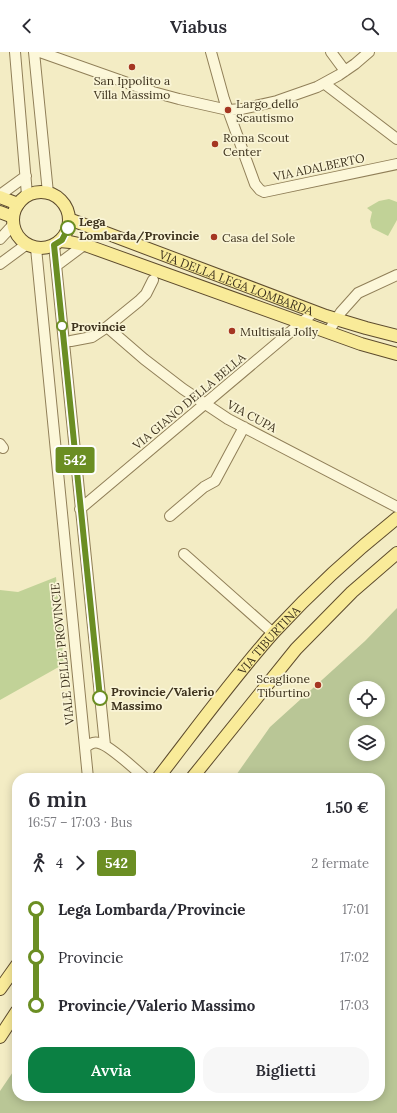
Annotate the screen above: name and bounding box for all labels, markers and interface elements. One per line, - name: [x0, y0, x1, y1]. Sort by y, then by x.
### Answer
- icon: back: [16, 15, 38, 37]
- text: Viabus: [170, 15, 227, 38]
- icon: search: [359, 15, 381, 37]
- marker: San Ippolito a Villa Massimo: [127, 62, 137, 72]
- place label: San Ippolito a Villa Massimo: [93, 73, 170, 102]
- place label: Largo dello Scautismo: [236, 96, 299, 125]
- marker: Largo dello Scautismo: [223, 105, 233, 115]
- place label: Roma Scout Center: [223, 130, 290, 159]
- marker: Roma Scout Center: [210, 139, 220, 149]
- street label: VIA ADALBERTO: [271, 150, 366, 184]
- place label: Lega Lombarda/Provincie: [79, 214, 200, 244]
- marker: Lega Lombarda/Provincie: [60, 220, 76, 236]
- place label: Casa del Sole: [222, 230, 296, 245]
- marker: Casa del Sole: [209, 232, 219, 242]
- street label: VIA DELLA LEGA LOMBARDA: [156, 246, 316, 318]
- place label: Provincie: [71, 319, 126, 334]
- marker: Provincie: [56, 320, 68, 332]
- place label: Multisala Jolly: [240, 324, 319, 339]
- marker: Multisala Jolly: [227, 326, 237, 336]
- street label: VIA GIANO DELLA BELLA: [129, 349, 249, 453]
- street label: VIA CUPA: [224, 396, 280, 436]
- line badge: 542: [52, 447, 98, 473]
- text: 542: [64, 451, 86, 469]
- street label: VIALE DELLE PROVINCIE: [47, 582, 77, 727]
- street label: VIA TIBURTINA: [233, 602, 303, 678]
- place label: Scaglione Tiburtino: [256, 671, 310, 700]
- marker: Scaglione Tiburtino: [313, 680, 323, 690]
- map controls: [349, 681, 385, 761]
- button: locate: [349, 681, 385, 717]
- place label: Provincie/Valerio Massimo: [111, 684, 215, 713]
- marker: Provincie/Valerio Massimo: [92, 690, 108, 706]
- button: layers: [349, 725, 385, 761]
- text: 6 min: [28, 785, 87, 813]
- text: 1.50 €: [326, 798, 369, 817]
- text: 16:57 – 17:03 · Bus: [28, 814, 132, 831]
- icon: walk: [28, 852, 50, 874]
- icon: forward: [69, 852, 91, 874]
- text: 542: [105, 854, 128, 872]
- text: 4: [56, 855, 63, 872]
- text: 2 fermate: [311, 855, 369, 872]
- text: Lega Lombarda/Provincie: [58, 900, 245, 919]
- text: 17:01: [342, 901, 369, 918]
- text: Provincie: [58, 948, 123, 967]
- text: 17:02: [340, 949, 369, 966]
- text: Provincie/Valerio Massimo: [58, 996, 255, 1015]
- text: 17:03: [340, 997, 369, 1014]
- button: Avvia: [28, 1047, 195, 1093]
- button: Biglietti: [203, 1047, 369, 1093]

